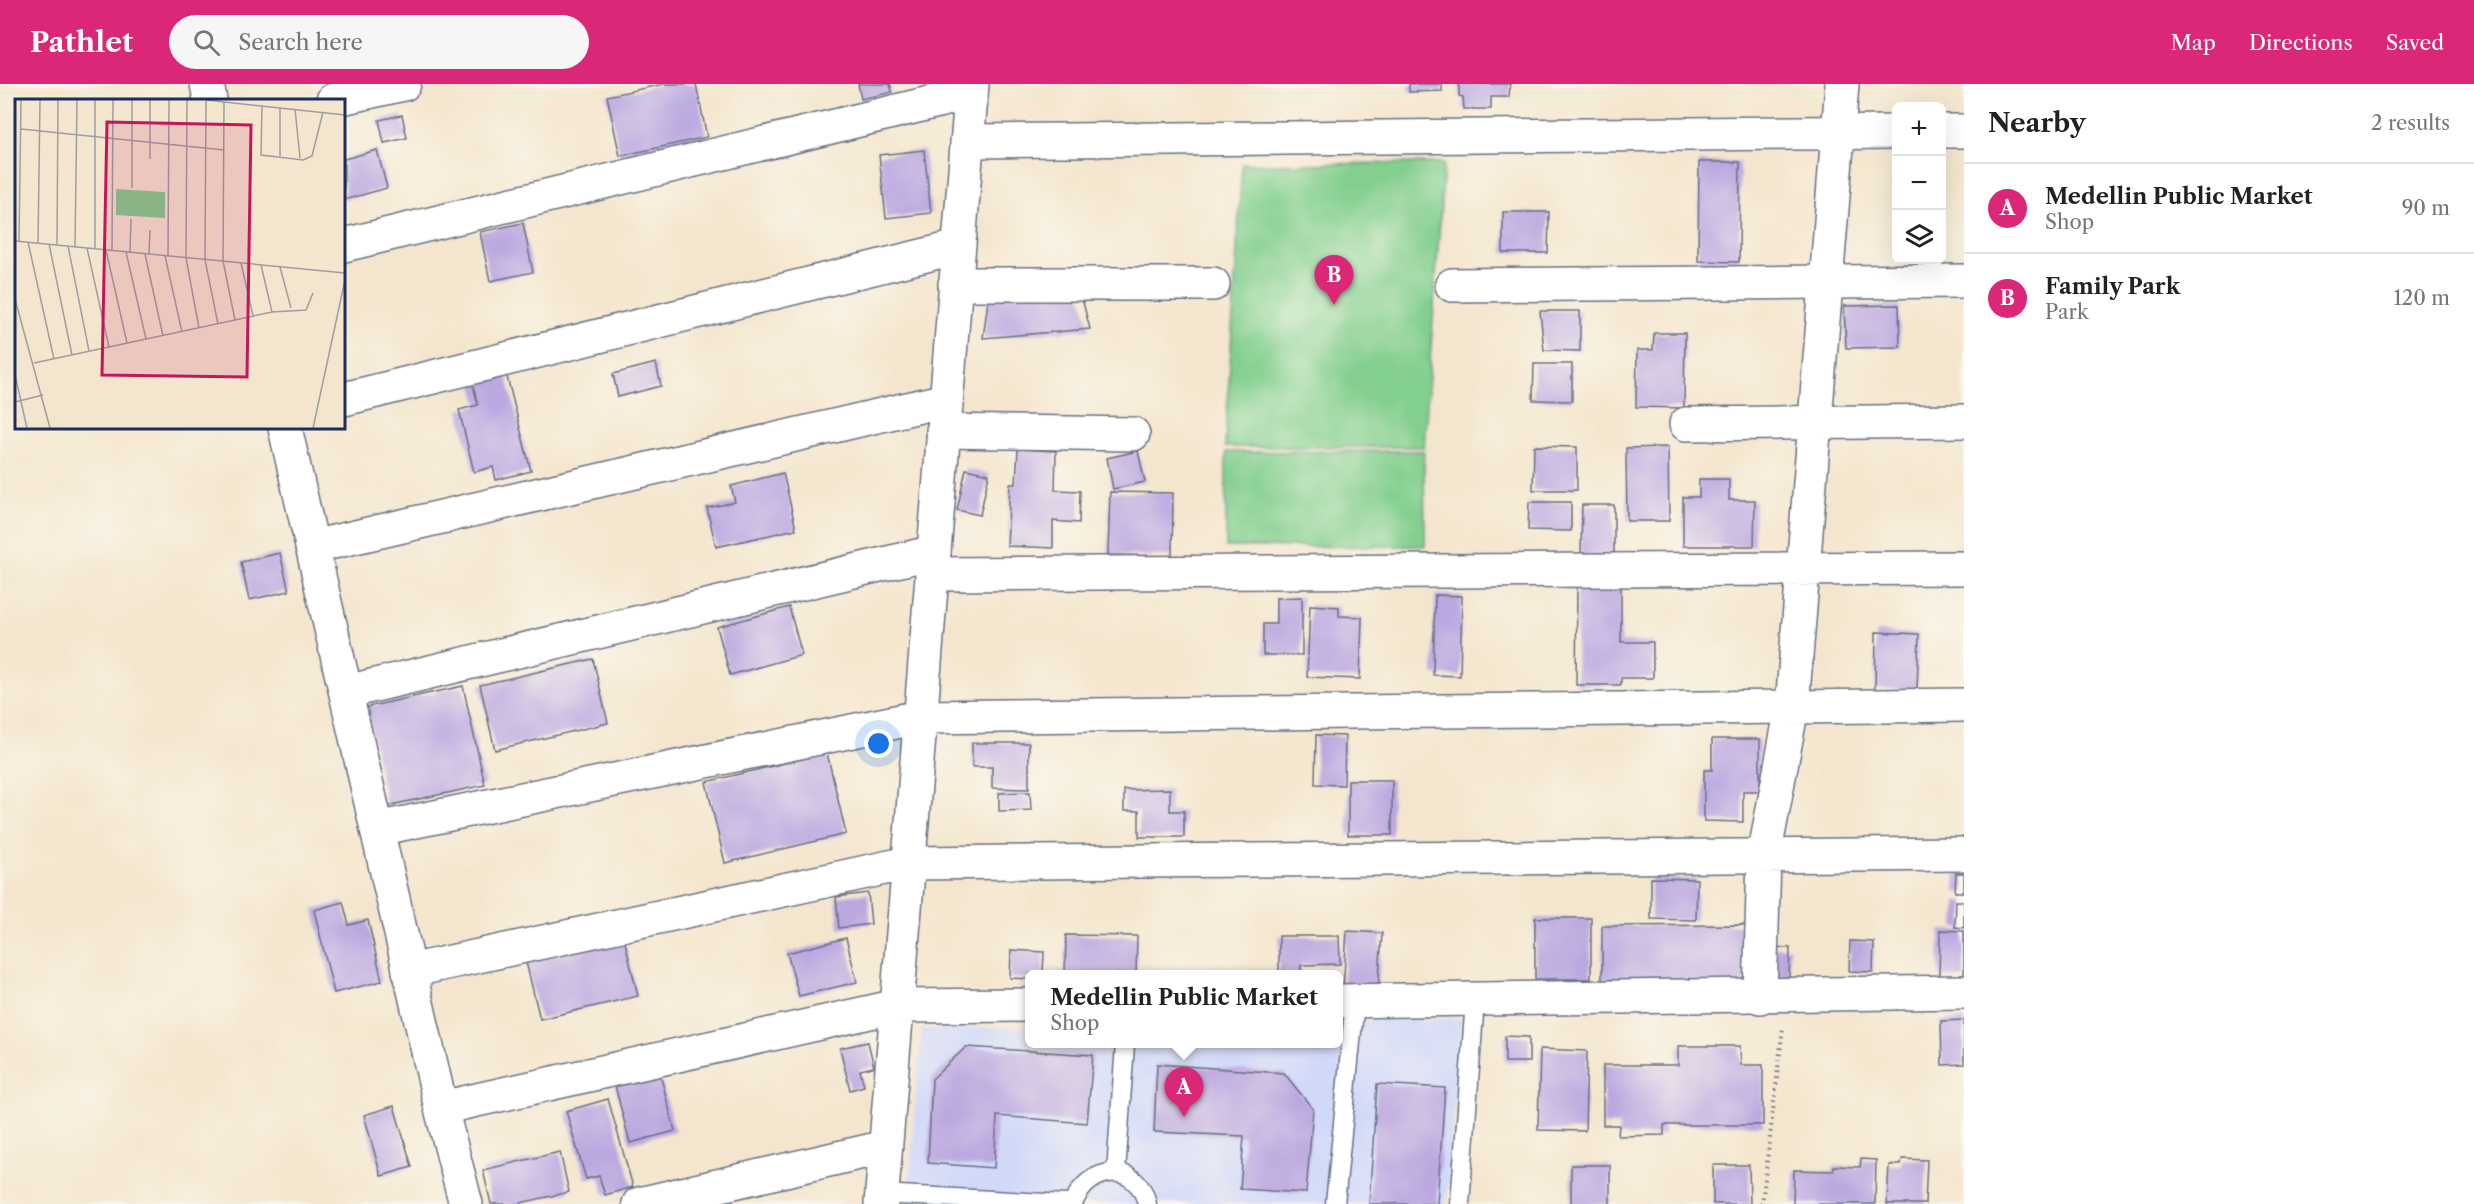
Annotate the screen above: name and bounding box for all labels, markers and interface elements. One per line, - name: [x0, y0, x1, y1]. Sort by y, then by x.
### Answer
- search box: [169, 15, 589, 69]
- text: Pathlet: [30, 25, 133, 59]
- icon: search: [190, 26, 223, 59]
- text: Search here: [238, 29, 363, 56]
- text: Map: [2171, 30, 2216, 55]
- text: Directions: [2249, 30, 2353, 55]
- text: Saved: [2386, 30, 2444, 55]
- inset map: [15, 99, 345, 429]
- map controls: [1892, 102, 1946, 264]
- button: +: [1892, 102, 1946, 156]
- text: Nearby: [1988, 107, 2086, 139]
- text: 2 results: [2371, 111, 2450, 135]
- button: −: [1892, 156, 1946, 210]
- text: Medellin Public Market: [2045, 183, 2313, 210]
- text: A: [2000, 196, 2015, 220]
- text: 90 m: [2402, 196, 2450, 220]
- button: layers: [1892, 210, 1946, 264]
- text: Shop: [2045, 210, 2094, 234]
- pin: B: [1314, 256, 1354, 305]
- text: Family Park: [2045, 273, 2180, 300]
- text: B: [2000, 286, 2015, 310]
- text: 120 m: [2393, 286, 2450, 310]
- text: Park: [2045, 300, 2088, 324]
- your location: [864, 729, 893, 758]
- popup: [1025, 970, 1343, 1048]
- text: Medellin Public Market: [1050, 984, 1318, 1011]
- text: Shop: [1050, 1011, 1099, 1035]
- pin: A: [1164, 1068, 1204, 1117]

